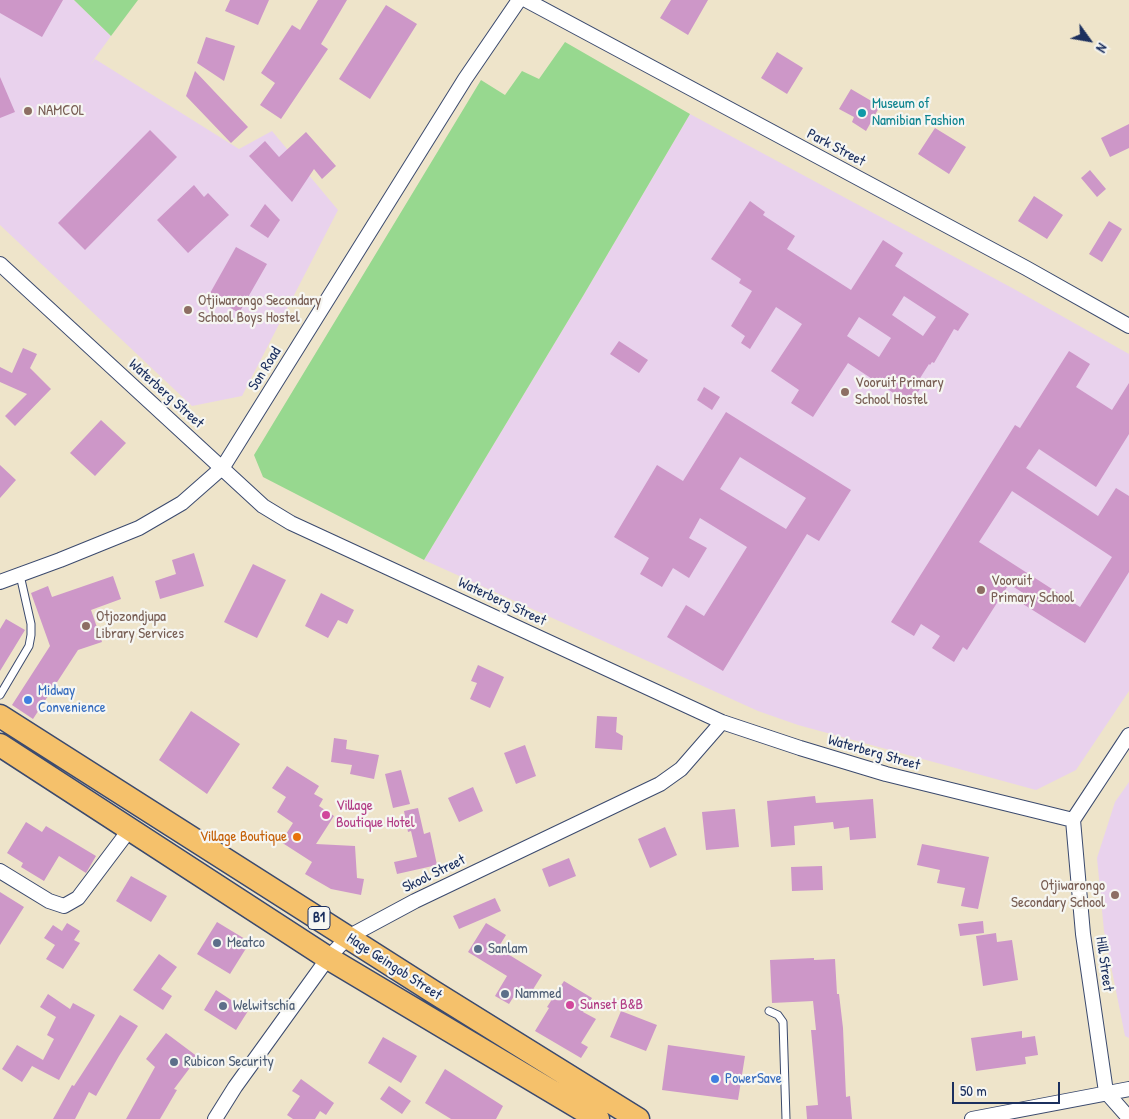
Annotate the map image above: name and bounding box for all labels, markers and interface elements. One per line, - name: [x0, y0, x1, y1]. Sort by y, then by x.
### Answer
- north arrow: [1064, 15, 1114, 65]
- text: N: [1092, 40, 1112, 56]
- place label: Museum of Namibian Fashion: [872, 95, 965, 130]
- place label: NAMCOL: [38, 102, 84, 120]
- marker: NAMCOL: [22, 105, 34, 117]
- marker: Museum of Namibian Fashion: [856, 107, 868, 119]
- street label: Park Street: [804, 125, 868, 171]
- place label: Otjiwarongo Secondary School Boys Hostel: [198, 292, 321, 327]
- marker: Otjiwarongo Secondary School Boys Hostel: [182, 304, 194, 316]
- street label: Son Road: [245, 344, 285, 394]
- street label: Waterberg Street: [125, 356, 207, 432]
- place label: Vooruit Primary School Hostel: [855, 374, 944, 409]
- marker: Vooruit Primary School Hostel: [839, 386, 851, 398]
- place label: Vooruit Primary School: [991, 572, 1074, 607]
- street label: Waterberg Street: [455, 574, 549, 630]
- marker: Vooruit Primary School: [975, 584, 987, 596]
- place label: Otjozondjupa Library Services: [96, 608, 184, 643]
- marker: Otjozondjupa Library Services: [80, 620, 92, 632]
- place label: Midway Convenience: [38, 682, 106, 717]
- marker: Midway Convenience: [22, 694, 34, 706]
- street label: Waterberg Street: [826, 731, 922, 775]
- place label: Village Boutique Hotel: [336, 797, 415, 832]
- marker: Village Boutique Hotel: [320, 809, 332, 821]
- place label: Village Boutique: [200, 828, 287, 846]
- marker: Village Boutique: [291, 831, 303, 843]
- street label: Skool Street: [400, 851, 468, 897]
- place label: Otjiwarongo Secondary School: [1011, 877, 1105, 912]
- marker: Otjiwarongo Secondary School: [1109, 889, 1121, 901]
- road number: B1: [308, 906, 330, 930]
- street label: Hage Geingob Street: [343, 930, 445, 1004]
- place label: Meatco: [227, 934, 265, 952]
- street label: Hill Street: [1091, 935, 1117, 993]
- marker: Meatco: [211, 937, 223, 949]
- place label: Sanlam: [488, 940, 528, 958]
- marker: Sanlam: [472, 943, 484, 955]
- place label: Nammed: [515, 985, 561, 1003]
- marker: Nammed: [499, 988, 511, 1000]
- place label: Sunset B&B: [580, 996, 643, 1014]
- place label: Welwitschia: [233, 997, 295, 1015]
- marker: Sunset B&B: [564, 999, 576, 1011]
- marker: Welwitschia: [217, 1000, 229, 1012]
- place label: Rubicon Security: [184, 1053, 274, 1071]
- marker: Rubicon Security: [168, 1056, 180, 1068]
- place label: PowerSave: [725, 1070, 782, 1088]
- scale bar: [954, 1072, 1062, 1104]
- marker: PowerSave: [709, 1073, 721, 1085]
- text: 50 m: [960, 1080, 987, 1101]

